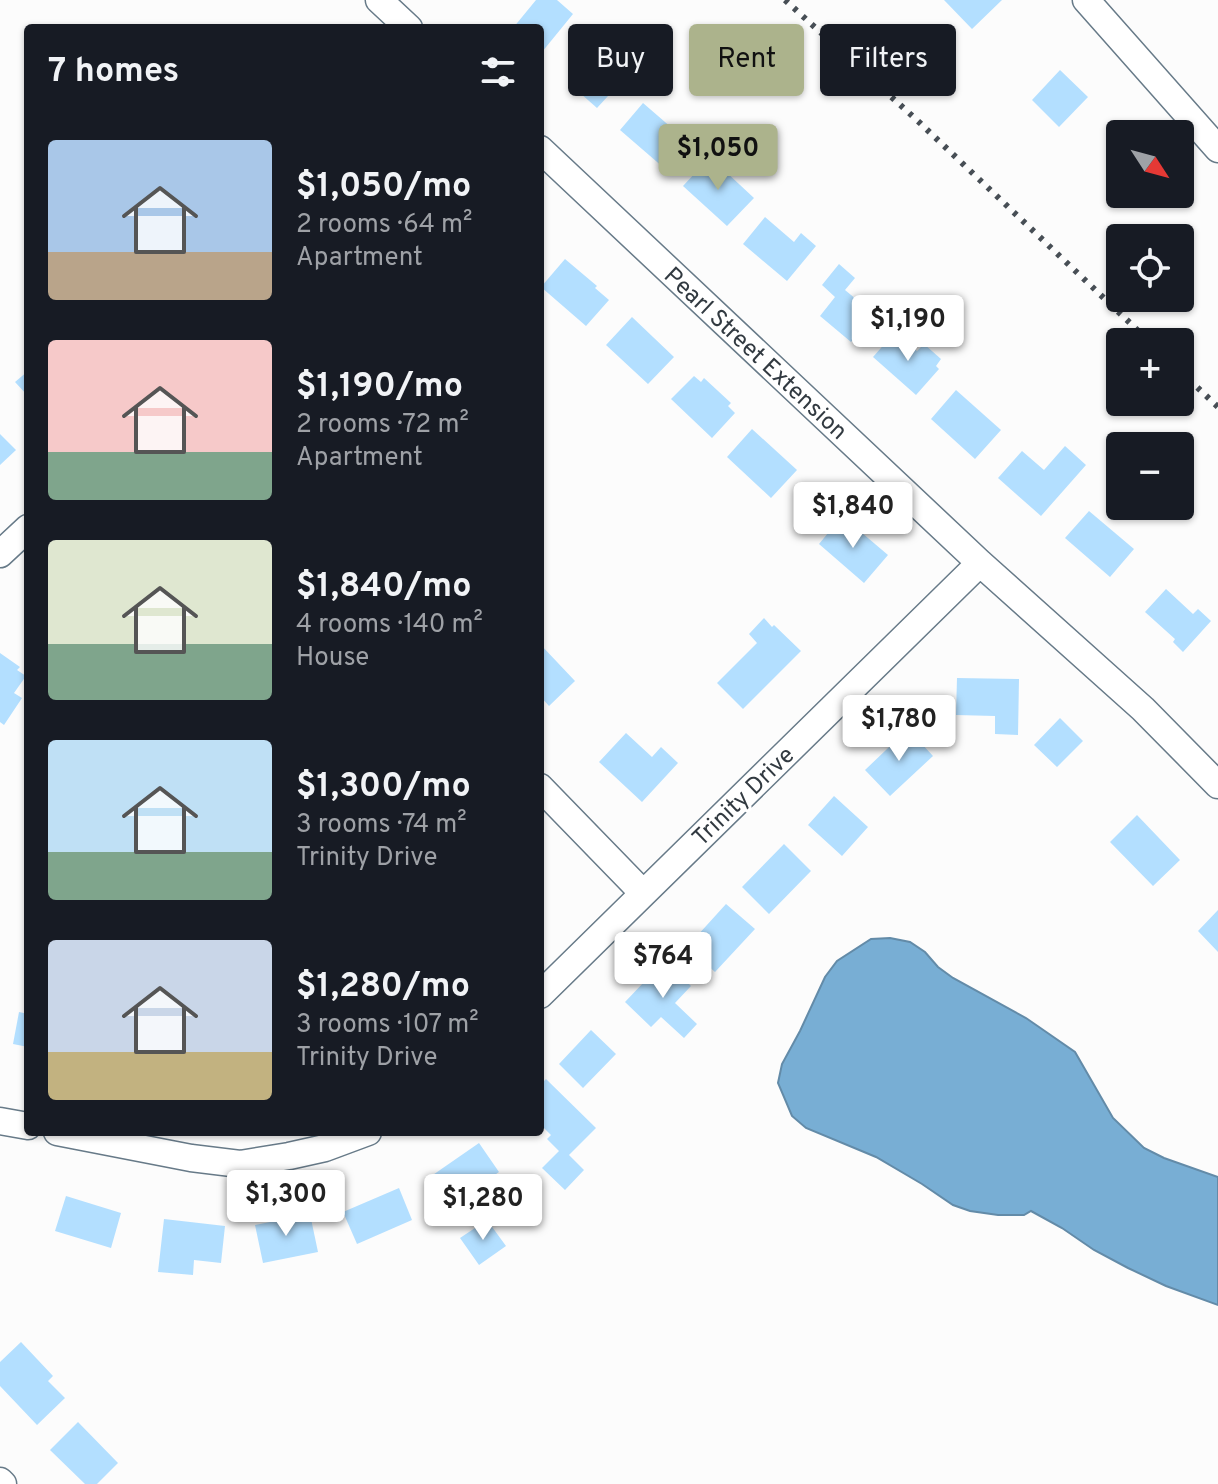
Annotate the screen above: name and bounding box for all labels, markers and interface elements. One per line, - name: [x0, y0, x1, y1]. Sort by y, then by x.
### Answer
- chip: Buy: [568, 24, 673, 96]
- chip: Rent: [689, 24, 804, 96]
- chip: Filters: [820, 24, 956, 96]
- icon: filters: [476, 50, 520, 94]
- text: 7 homes: [48, 51, 179, 94]
- north arrow: [1106, 120, 1194, 208]
- map controls: [1106, 120, 1194, 520]
- pin: $1,050: [653, 124, 783, 192]
- text: $1,050: [677, 133, 759, 166]
- text: $1,050/mo: [296, 166, 471, 209]
- icon: home: [112, 172, 208, 268]
- text: 2 rooms · 64 m²: [296, 209, 472, 242]
- button: locate: [1106, 224, 1194, 312]
- text: Apartment: [296, 242, 423, 275]
- street label: Pearl Street Extension: [657, 262, 853, 447]
- pin: $1,190: [843, 295, 973, 363]
- text: $1,190: [870, 304, 946, 337]
- button: +: [1106, 328, 1194, 416]
- text: $1,190/mo: [296, 366, 463, 409]
- icon: home: [112, 372, 208, 468]
- text: 2 rooms · 72 m²: [296, 409, 469, 442]
- button: −: [1106, 432, 1194, 520]
- text: Apartment: [296, 442, 423, 475]
- pin: $1,840: [788, 482, 918, 550]
- text: $1,840: [812, 491, 894, 524]
- text: $1,840/mo: [296, 566, 472, 609]
- icon: home: [112, 572, 208, 668]
- text: 4 rooms · 140 m²: [296, 609, 483, 642]
- text: House: [296, 642, 369, 675]
- pin: $1,780: [834, 695, 964, 763]
- text: $1,780: [861, 704, 937, 737]
- street label: Trinity Drive: [687, 741, 802, 854]
- text: $1,300/mo: [296, 766, 471, 809]
- icon: home: [112, 772, 208, 868]
- text: 3 rooms · 74 m²: [296, 809, 467, 842]
- text: Trinity Drive: [296, 842, 438, 875]
- pin: $764: [616, 932, 710, 1000]
- text: $764: [632, 941, 694, 974]
- text: $1,280/mo: [296, 966, 470, 1009]
- icon: home: [112, 972, 208, 1068]
- text: 3 rooms · 107 m²: [296, 1009, 479, 1042]
- text: Trinity Drive: [296, 1042, 438, 1075]
- pin: $1,300: [221, 1170, 351, 1238]
- pin: $1,280: [418, 1174, 548, 1242]
- text: $1,300: [245, 1179, 327, 1212]
- text: $1,280: [442, 1183, 524, 1216]

